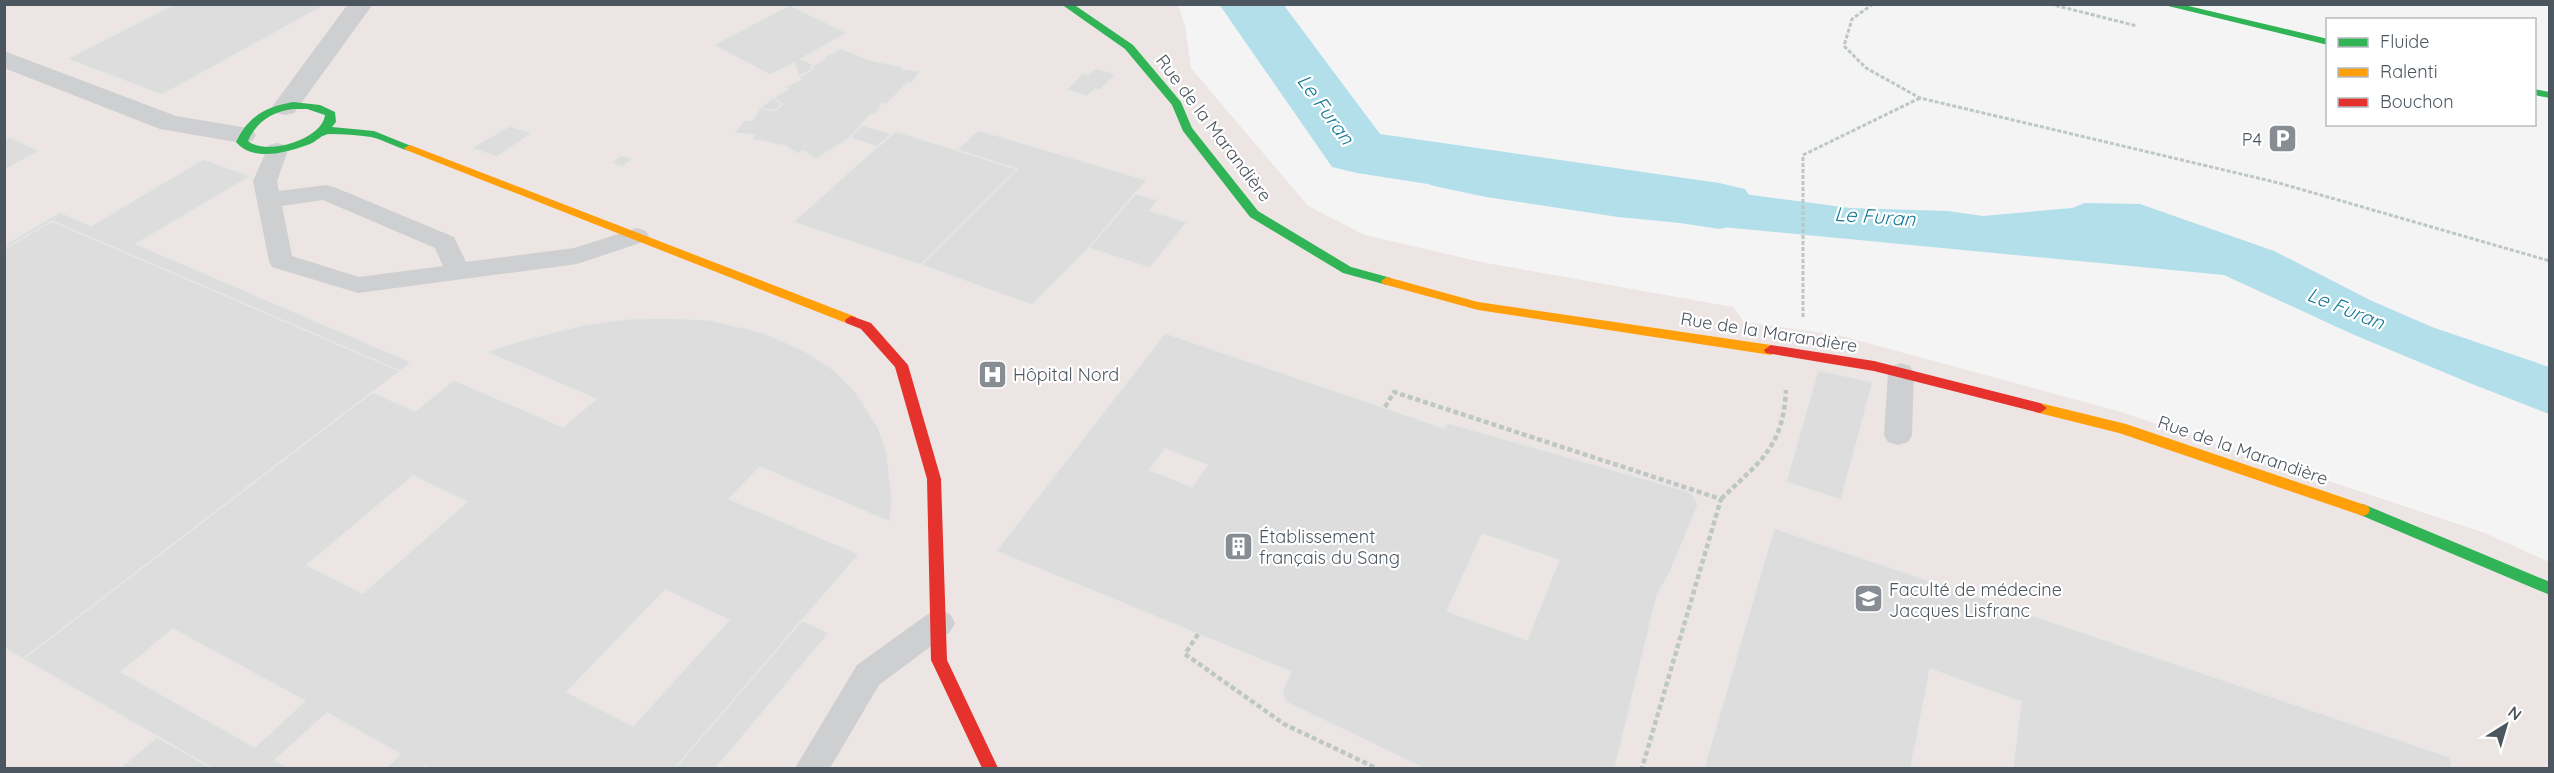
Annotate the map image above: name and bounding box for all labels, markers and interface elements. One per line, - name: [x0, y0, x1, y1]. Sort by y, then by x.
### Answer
- legend: [2326, 18, 2536, 126]
- text: Fluide: [2380, 30, 2429, 53]
- street label: Rue de la Marandière: [1151, 50, 1277, 206]
- text: Ralenti: [2380, 60, 2438, 83]
- water label: Le Furan: [1292, 69, 1360, 149]
- text: Bouchon: [2380, 90, 2454, 113]
- parking icon: P4: [2267, 123, 2299, 155]
- place label: P4: [2242, 128, 2262, 151]
- water label: Le Furan: [1834, 201, 1917, 231]
- water label: Le Furan: [2304, 281, 2389, 335]
- street label: Rue de la Marandière: [1679, 307, 1859, 357]
- hospital icon: Hôpital Nord: [976, 358, 1008, 390]
- place label: Hôpital Nord: [1013, 363, 1119, 386]
- street label: Rue de la Marandière: [2155, 410, 2331, 490]
- place label: Établissement français du Sang: [1259, 525, 1400, 569]
- building icon: Établissement français du Sang: [1222, 530, 1254, 562]
- place label: Faculté de médecine Jacques Lisfranc: [1889, 578, 2062, 622]
- school or university icon: Faculté de médecine Jacques Lisfranc: [1852, 583, 1884, 615]
- north arrow: [2476, 695, 2536, 755]
- text: N: [2504, 701, 2526, 725]

